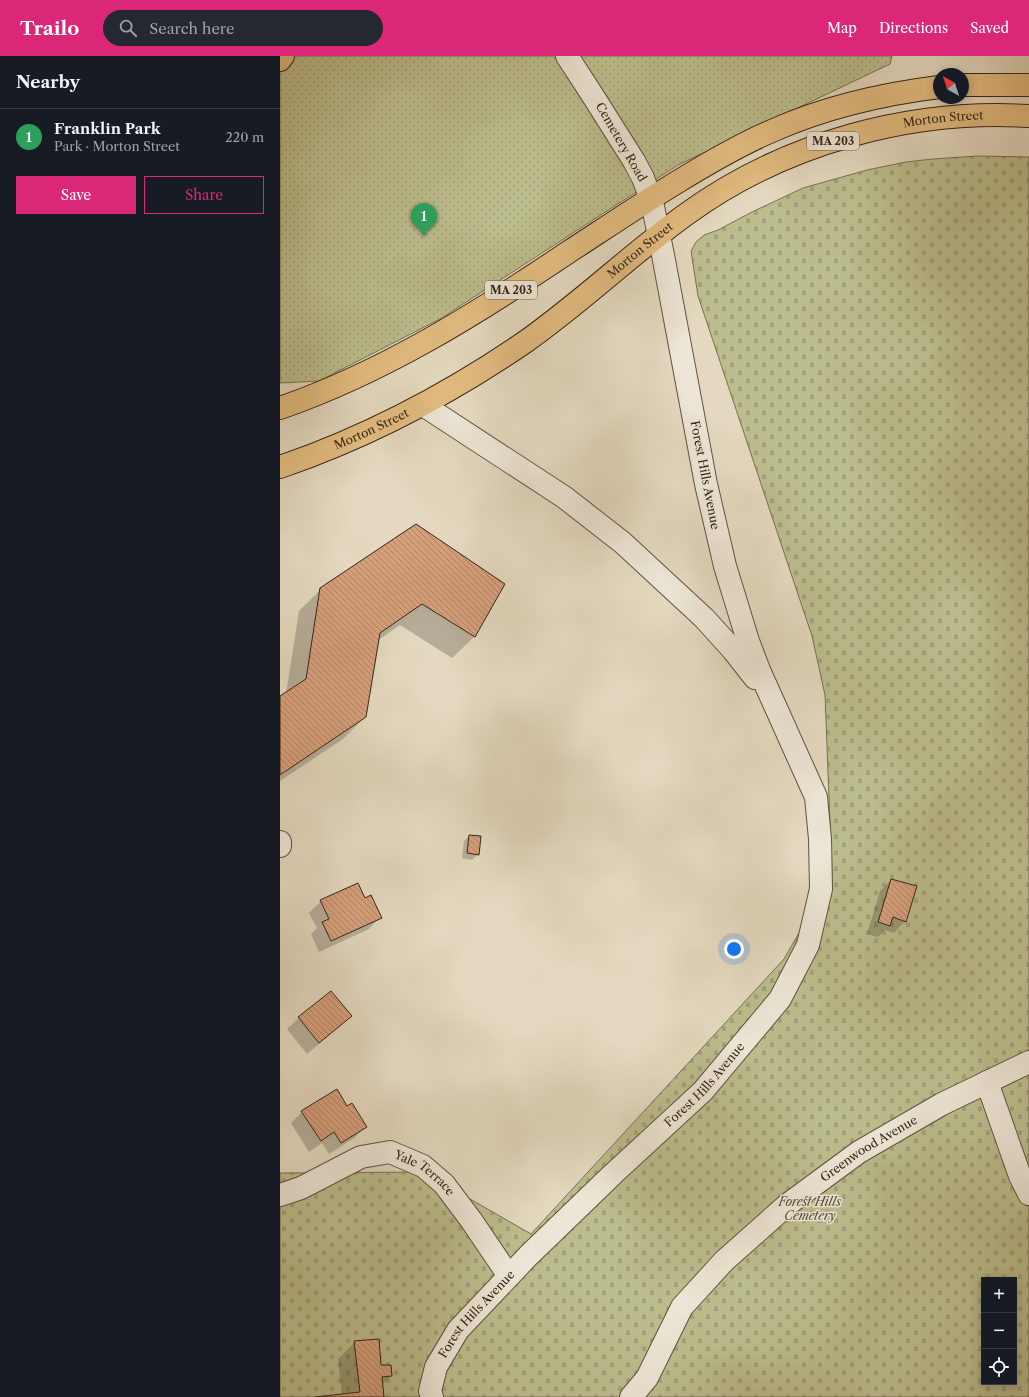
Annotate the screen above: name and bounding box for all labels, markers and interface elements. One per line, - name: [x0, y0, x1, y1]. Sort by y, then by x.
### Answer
- search box: [103, 10, 383, 46]
- text: Trailo: [20, 17, 79, 40]
- icon: search: [117, 17, 139, 39]
- text: Search here: [149, 19, 234, 38]
- text: Map: [827, 19, 857, 37]
- text: Directions: [879, 19, 948, 37]
- text: Saved: [970, 19, 1009, 37]
- north arrow: [933, 68, 969, 104]
- text: Nearby: [16, 72, 80, 92]
- street label: Cemetery Road: [593, 99, 651, 185]
- street label: Morton Street: [902, 107, 984, 130]
- text: Franklin Park: [54, 119, 161, 138]
- text: 1: [26, 129, 32, 145]
- text: 220 m: [225, 129, 264, 145]
- road number: MA 203: [807, 132, 859, 150]
- text: Park · Morton Street: [54, 138, 180, 154]
- button: Save: [16, 176, 136, 214]
- button: Share: [144, 176, 264, 214]
- pin: 1: [411, 203, 437, 236]
- street label: Morton Street: [604, 218, 676, 281]
- road number: MA 203: [485, 281, 537, 299]
- street label: Morton Street: [332, 405, 412, 453]
- street label: Forest Hills Avenue: [688, 419, 723, 531]
- your location: [724, 939, 744, 959]
- street label: Forest Hills Avenue: [661, 1039, 748, 1130]
- street label: Greenwood Avenue: [817, 1112, 920, 1185]
- street label: Yale Terrace: [391, 1146, 458, 1199]
- park label: Forest Hills Cemetery: [778, 1194, 842, 1223]
- street label: Forest Hills Avenue: [435, 1267, 518, 1361]
- map controls: [981, 1277, 1017, 1385]
- button: +: [981, 1277, 1017, 1313]
- button: −: [981, 1313, 1017, 1349]
- button: locate: [981, 1349, 1017, 1385]

